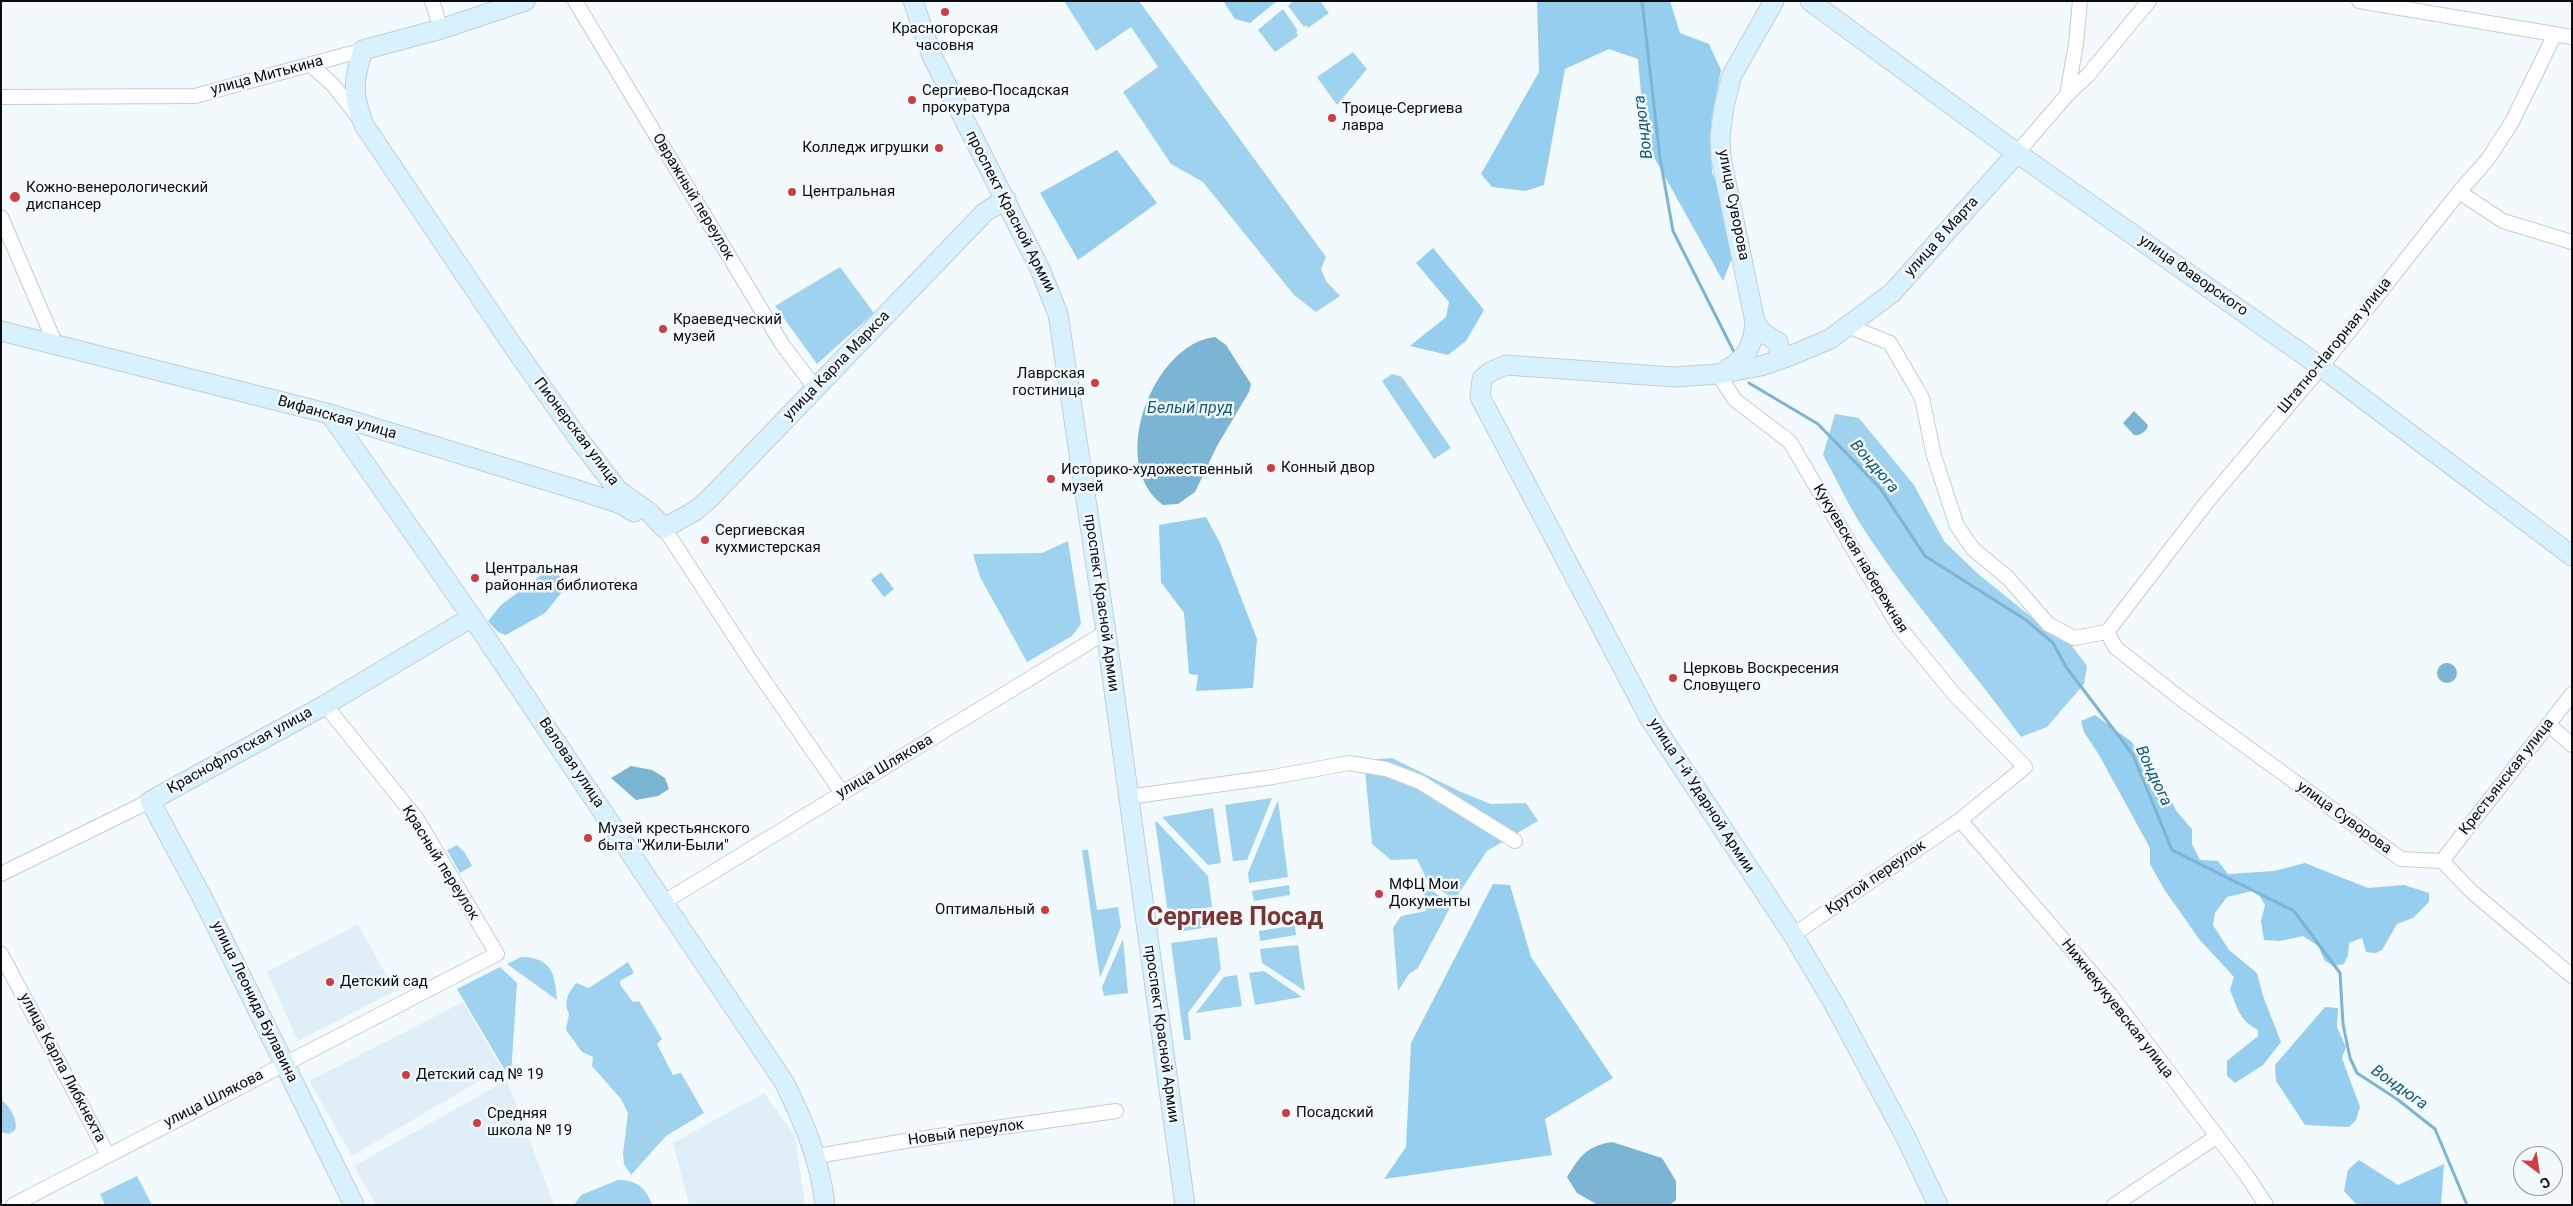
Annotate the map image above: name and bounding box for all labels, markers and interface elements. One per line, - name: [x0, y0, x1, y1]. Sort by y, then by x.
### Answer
- marker: Красногорская часовня: [939, 6, 951, 18]
- place label: Красногорская часовня: [892, 20, 998, 55]
- street label: улица Митькина: [209, 52, 325, 100]
- place label: Сергиево-Посадская прокуратура: [922, 82, 1069, 117]
- marker: Сергиево-Посадская прокуратура: [906, 94, 918, 106]
- water label: Вондюга: [1631, 94, 1657, 160]
- place label: Троице-Сергиева лавра: [1342, 100, 1463, 135]
- marker: Троице-Сергиева лавра: [1326, 112, 1338, 124]
- street label: проспект Красной Армии: [961, 128, 1059, 296]
- street label: Овражный переулок: [648, 130, 738, 264]
- place label: Колледж игрушки: [802, 139, 929, 157]
- marker: Колледж игрушки: [933, 142, 945, 154]
- street label: улица Суворова: [1713, 148, 1753, 262]
- place label: Кожно-венерологический диспансер: [26, 179, 208, 214]
- place label: Центральная: [802, 183, 895, 201]
- marker: Центральная: [786, 186, 798, 198]
- marker: Кожно-венерологический диспансер: [8, 190, 22, 204]
- street label: улица 8 Марта: [1901, 193, 1983, 281]
- street label: улица Фаворского: [2135, 232, 2251, 320]
- street label: Штатно-Нагорная улица: [2275, 274, 2395, 418]
- street label: улица Карла Маркса: [780, 308, 894, 424]
- place label: Краеведческий музей: [673, 311, 782, 346]
- marker: Краеведческий музей: [657, 323, 669, 335]
- place label: Лаврская гостиница: [1012, 365, 1085, 400]
- street label: Пионерская улица: [530, 375, 622, 489]
- marker: Лаврская гостиница: [1089, 377, 1101, 389]
- street label: Вифанская улица: [275, 392, 399, 444]
- water label: Белый пруд: [1147, 399, 1233, 419]
- water label: Вондюга: [1846, 436, 1902, 498]
- place label: Конный двор: [1281, 459, 1375, 477]
- place label: Историко-художественный музей: [1061, 461, 1253, 496]
- marker: Конный двор: [1265, 462, 1277, 474]
- marker: Историко-художественный музей: [1045, 473, 1057, 485]
- street label: Кукуевская набережная: [1808, 481, 1912, 637]
- street label: проспект Красной Армии: [1080, 513, 1122, 693]
- place label: Сергиевская кухмистерская: [715, 522, 821, 557]
- marker: Сергиевская кухмистерская: [699, 534, 711, 546]
- place label: Центральная районная библиотека: [485, 560, 638, 595]
- marker: Центральная районная библиотека: [469, 572, 481, 584]
- place label: Церковь Воскресения Словущего: [1683, 660, 1839, 695]
- marker: Церковь Воскресения Словущего: [1667, 672, 1679, 684]
- street label: Краснофлотская улица: [164, 704, 316, 798]
- street label: Валовая улица: [534, 715, 608, 811]
- street label: улица 1-й Ударной Армии: [1644, 715, 1758, 877]
- street label: Крестьянская улица: [2456, 715, 2558, 839]
- street label: улица Шлякова: [834, 731, 936, 803]
- water label: Вондюга: [2131, 743, 2175, 809]
- street label: улица Суворова: [2293, 778, 2395, 858]
- street label: Красный переулок: [397, 802, 483, 924]
- place label: Музей крестьянского быта "Жили-Были": [598, 820, 750, 855]
- marker: Музей крестьянского быта "Жили-Были": [582, 832, 594, 844]
- street label: Крутой переулок: [1823, 837, 1929, 919]
- place label: МФЦ Мои Документы: [1389, 876, 1471, 911]
- marker: МФЦ Мои Документы: [1373, 888, 1385, 900]
- place label: Оптимальный: [935, 901, 1035, 919]
- marker: Оптимальный: [1039, 904, 1051, 916]
- district label: Сергиев Посад: [1147, 904, 1323, 934]
- street label: улица Леонида Булавина: [207, 918, 301, 1086]
- street label: Нижнекукуевская улица: [2057, 936, 2177, 1082]
- street label: проспект Красной Армии: [1140, 944, 1182, 1124]
- place label: Детский сад: [340, 973, 428, 991]
- marker: Детский сад: [324, 976, 336, 988]
- street label: улица Карла Либкнехта: [15, 990, 109, 1146]
- water label: Вондюга: [2367, 1062, 2431, 1114]
- street label: улица Шлякова: [161, 1066, 267, 1132]
- place label: Детский сад № 19: [416, 1066, 544, 1084]
- marker: Детский сад № 19: [400, 1069, 412, 1081]
- place label: Посадский: [1296, 1104, 1374, 1122]
- place label: Средняя школа № 19: [487, 1105, 572, 1140]
- marker: Посадский: [1280, 1107, 1292, 1119]
- street label: Новый переулок: [907, 1116, 1025, 1150]
- marker: Средняя школа № 19: [471, 1117, 483, 1129]
- north arrow: [2513, 1146, 2563, 1196]
- text: С: [2537, 1174, 2553, 1192]

